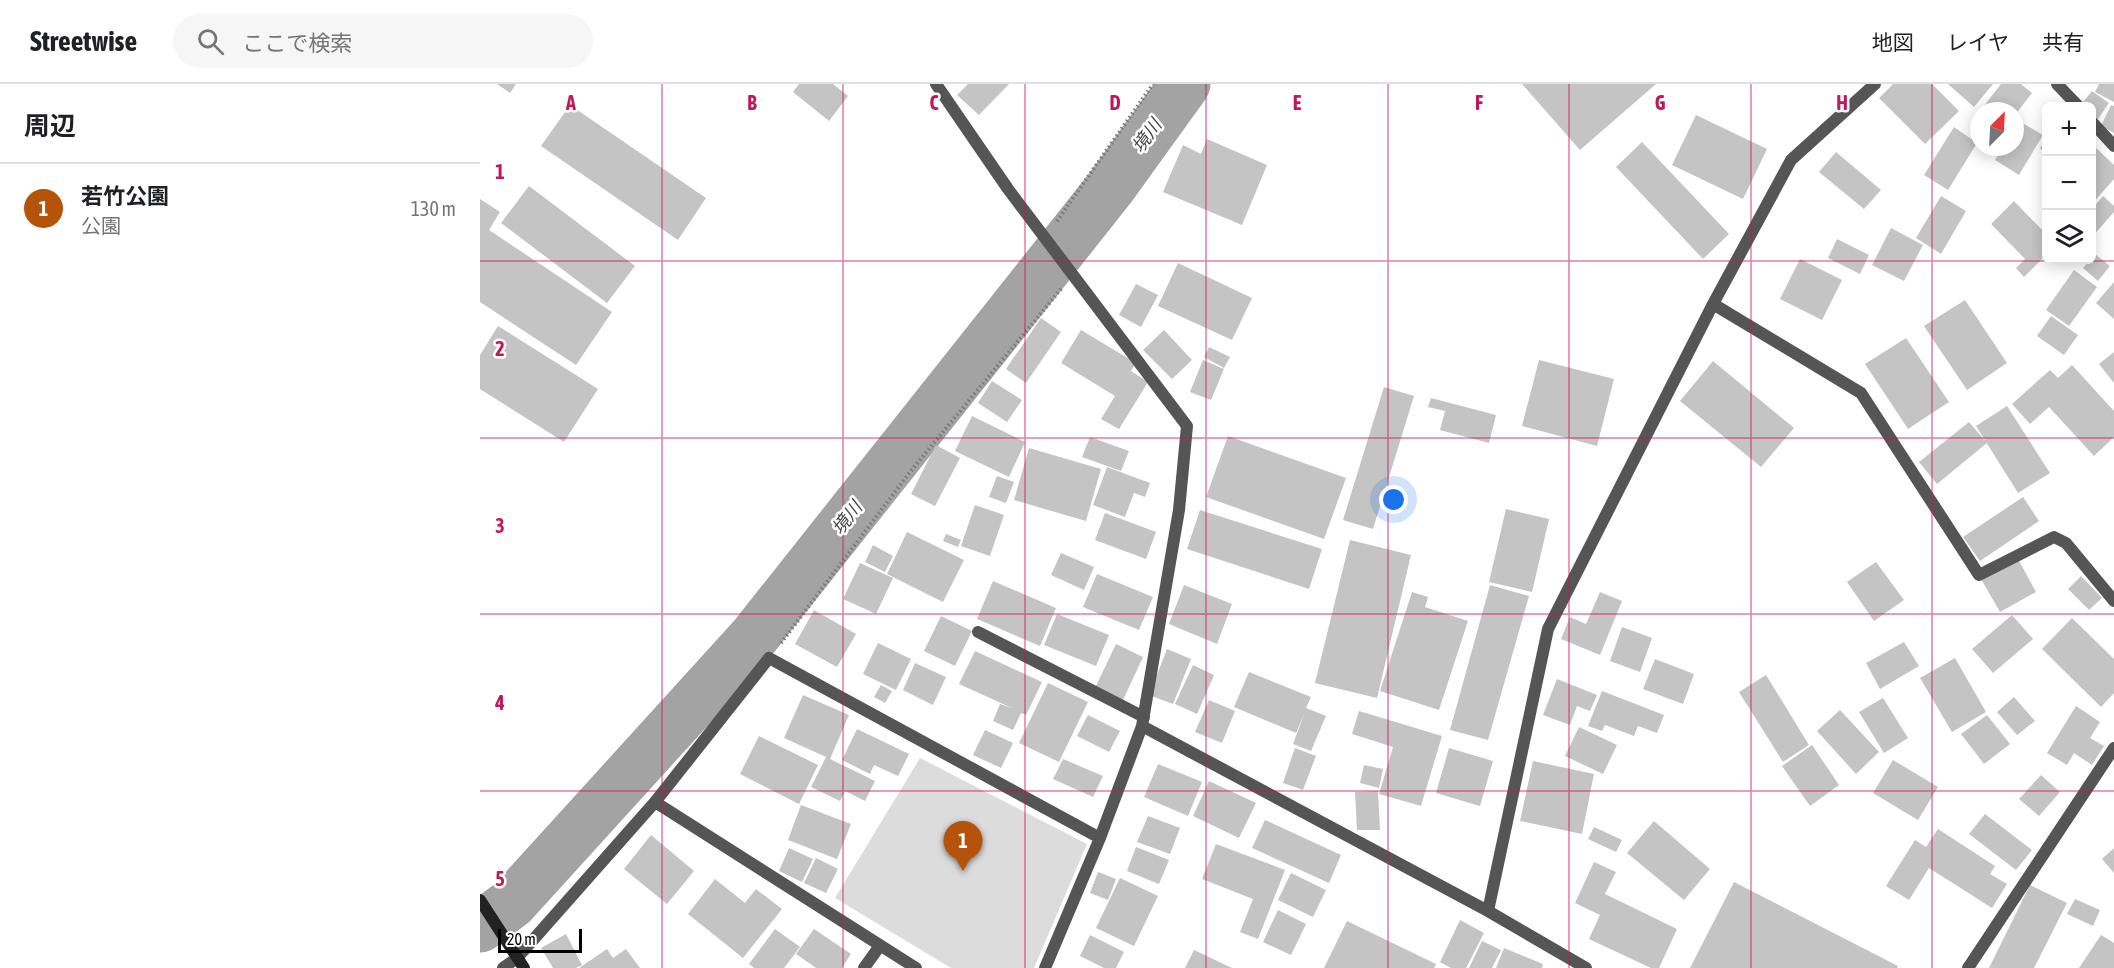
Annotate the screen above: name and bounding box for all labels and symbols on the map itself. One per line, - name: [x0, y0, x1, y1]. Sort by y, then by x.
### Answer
- text: A: [565, 91, 576, 114]
- text: B: [747, 91, 757, 114]
- text: C: [930, 91, 939, 114]
- text: D: [1109, 91, 1121, 114]
- text: E: [1293, 91, 1302, 114]
- text: F: [1475, 91, 1483, 114]
- text: G: [1655, 91, 1666, 114]
- text: H: [1836, 91, 1848, 114]
- north arrow: [1970, 102, 2024, 156]
- water label: 境川: [1128, 113, 1167, 156]
- text: 1: [495, 160, 505, 183]
- text: 2: [495, 337, 505, 360]
- your location: [1379, 485, 1408, 514]
- water label: 境川: [827, 495, 867, 538]
- text: 3: [495, 514, 505, 537]
- text: 4: [494, 691, 505, 714]
- pin: 1: [944, 822, 982, 871]
- text: 5: [495, 867, 505, 890]
- scale bar: [498, 926, 582, 954]

